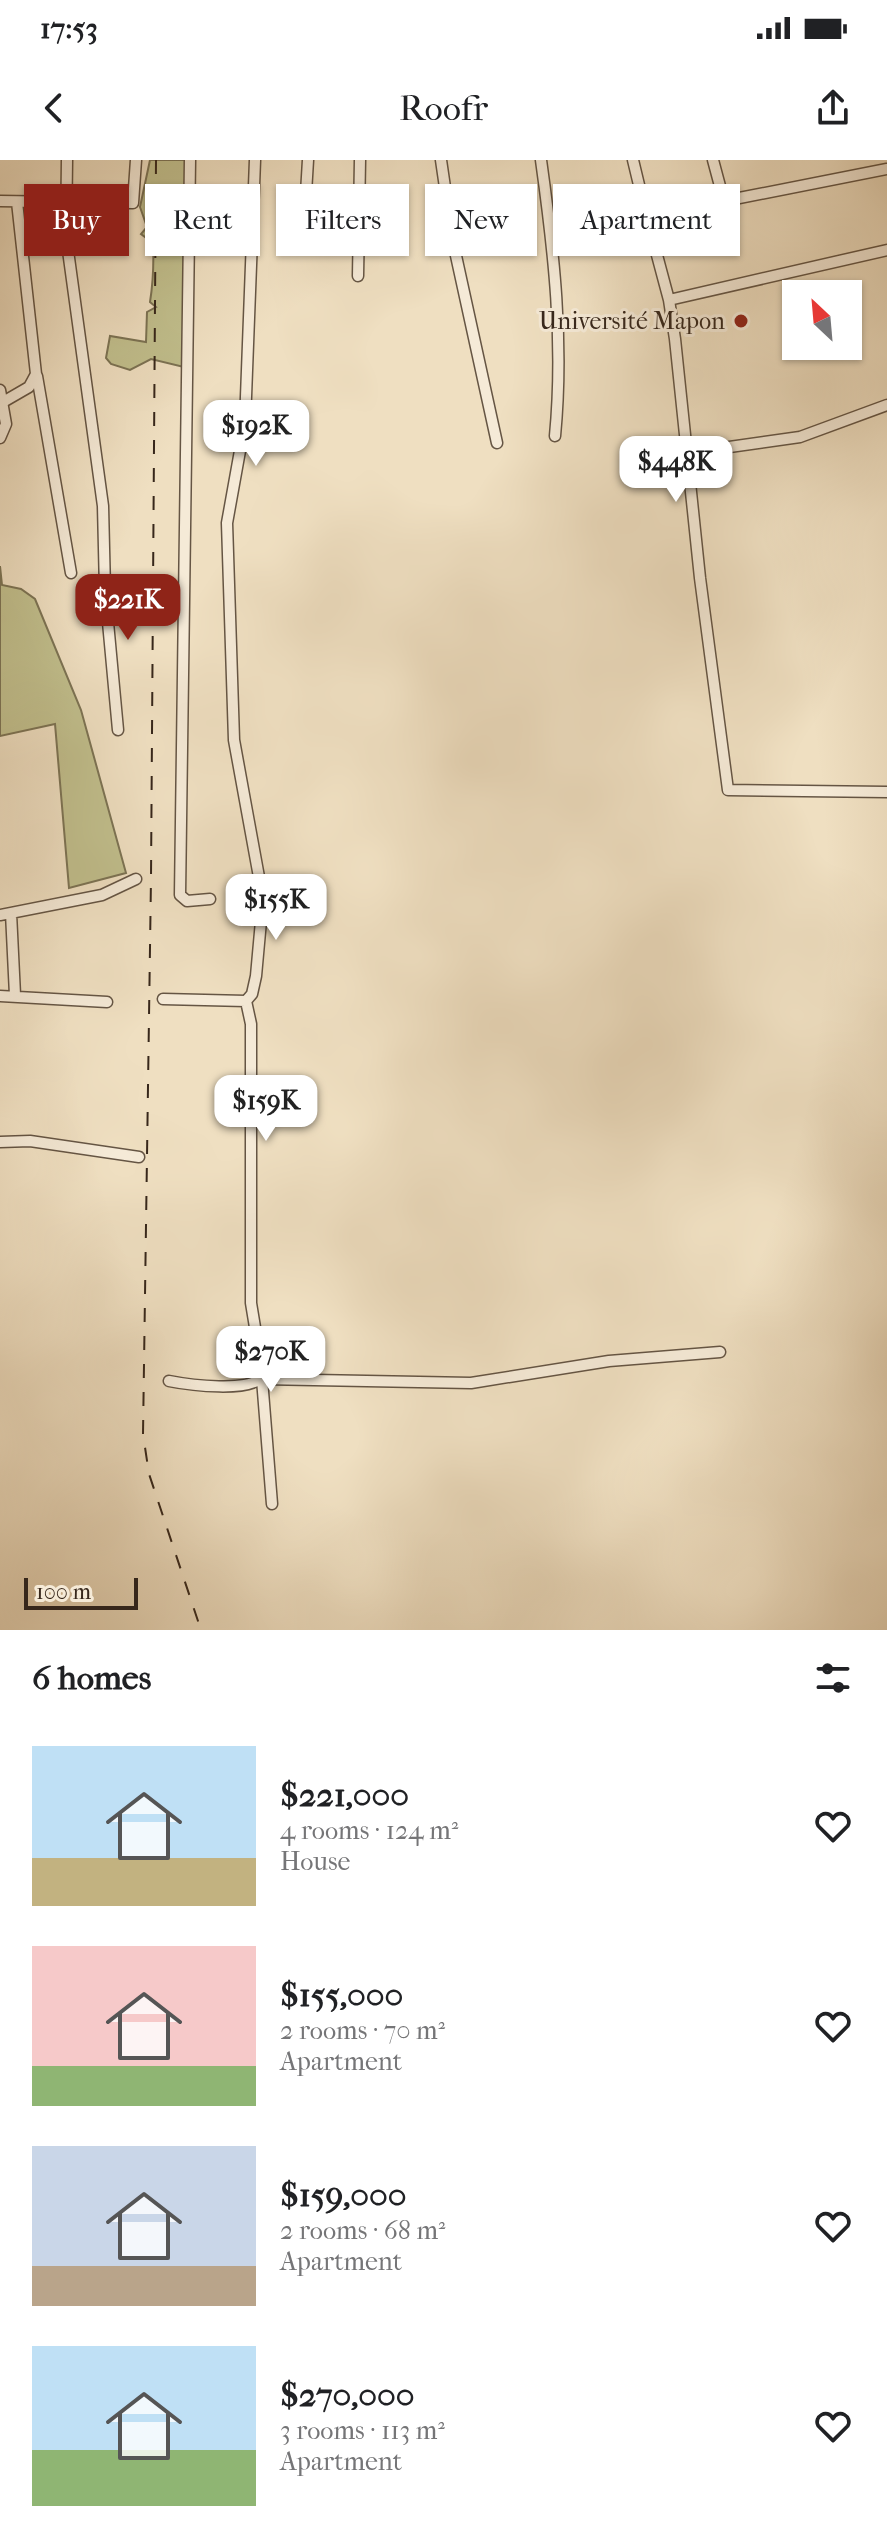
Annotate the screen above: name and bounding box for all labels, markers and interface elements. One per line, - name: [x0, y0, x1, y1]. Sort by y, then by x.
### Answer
- text: 17:53: [40, 11, 98, 46]
- icon: back: [32, 86, 76, 130]
- icon: share: [811, 86, 855, 130]
- text: Roofr: [399, 87, 488, 129]
- chip: Buy: [24, 184, 129, 256]
- chip: Rent: [145, 184, 260, 256]
- chip: Filters: [276, 184, 409, 256]
- chip: New: [425, 184, 537, 256]
- chip: Apartment: [553, 184, 740, 256]
- north arrow: [782, 280, 862, 360]
- map controls: [782, 280, 862, 360]
- place label: Université Mapon: [539, 307, 725, 335]
- marker: Université Mapon: [732, 312, 750, 330]
- pin: $192K: [200, 400, 312, 468]
- text: $192K: [221, 410, 291, 441]
- pin: $448K: [620, 436, 732, 504]
- text: $448K: [637, 446, 715, 477]
- pin: $221K: [72, 574, 184, 642]
- text: $221K: [93, 584, 163, 615]
- pin: $155K: [220, 874, 332, 942]
- text: $155K: [244, 884, 308, 915]
- pin: $159K: [210, 1075, 322, 1143]
- text: $159K: [232, 1085, 300, 1116]
- pin: $270K: [215, 1326, 327, 1394]
- text: $270K: [234, 1336, 308, 1367]
- scale bar: [24, 1574, 138, 1610]
- text: 100 m: [36, 1579, 91, 1605]
- icon: filters: [811, 1656, 855, 1700]
- text: 6 homes: [32, 1658, 151, 1698]
- text: $221,000: [280, 1775, 409, 1815]
- icon: home: [96, 1778, 192, 1874]
- icon: heart: [811, 1804, 855, 1848]
- text: 4 rooms · 124 m²: [280, 1815, 458, 1846]
- text: House: [280, 1846, 350, 1877]
- text: $155,000: [280, 1975, 403, 2015]
- icon: home: [96, 1978, 192, 2074]
- icon: heart: [811, 2004, 855, 2048]
- text: 2 rooms · 70 m²: [280, 2015, 445, 2046]
- text: Apartment: [280, 2046, 402, 2077]
- text: $159,000: [280, 2175, 407, 2215]
- icon: home: [96, 2178, 192, 2274]
- icon: heart: [811, 2204, 855, 2248]
- text: 2 rooms · 68 m²: [280, 2215, 445, 2246]
- text: Apartment: [280, 2246, 402, 2277]
- text: $270,000: [280, 2375, 415, 2415]
- icon: home: [96, 2378, 192, 2474]
- icon: heart: [811, 2404, 855, 2448]
- text: 3 rooms · 113 m²: [280, 2415, 445, 2446]
- text: Apartment: [280, 2446, 402, 2477]

